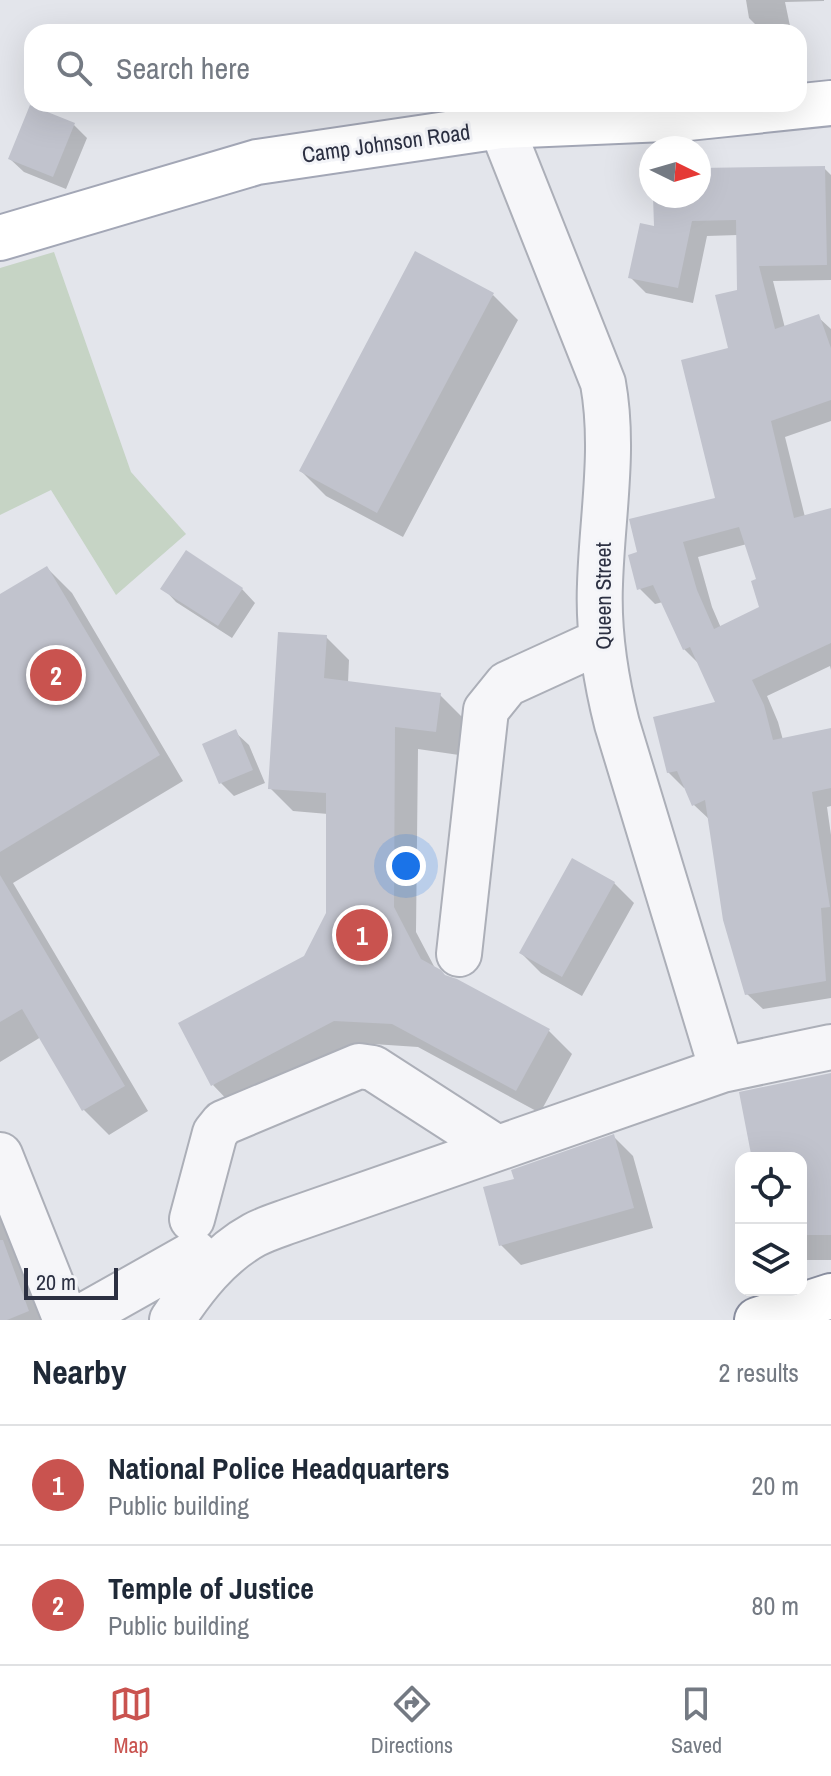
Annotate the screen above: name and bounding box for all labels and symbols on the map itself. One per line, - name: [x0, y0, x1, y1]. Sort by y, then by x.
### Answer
- street label: Camp Johnson Road: [300, 116, 472, 170]
- north arrow: [639, 136, 711, 208]
- street label: Queen Street: [588, 542, 618, 650]
- pin: 2: [30, 645, 82, 705]
- your location: [386, 846, 426, 886]
- pin: 1: [336, 905, 388, 965]
- scale bar: [24, 1264, 118, 1300]

